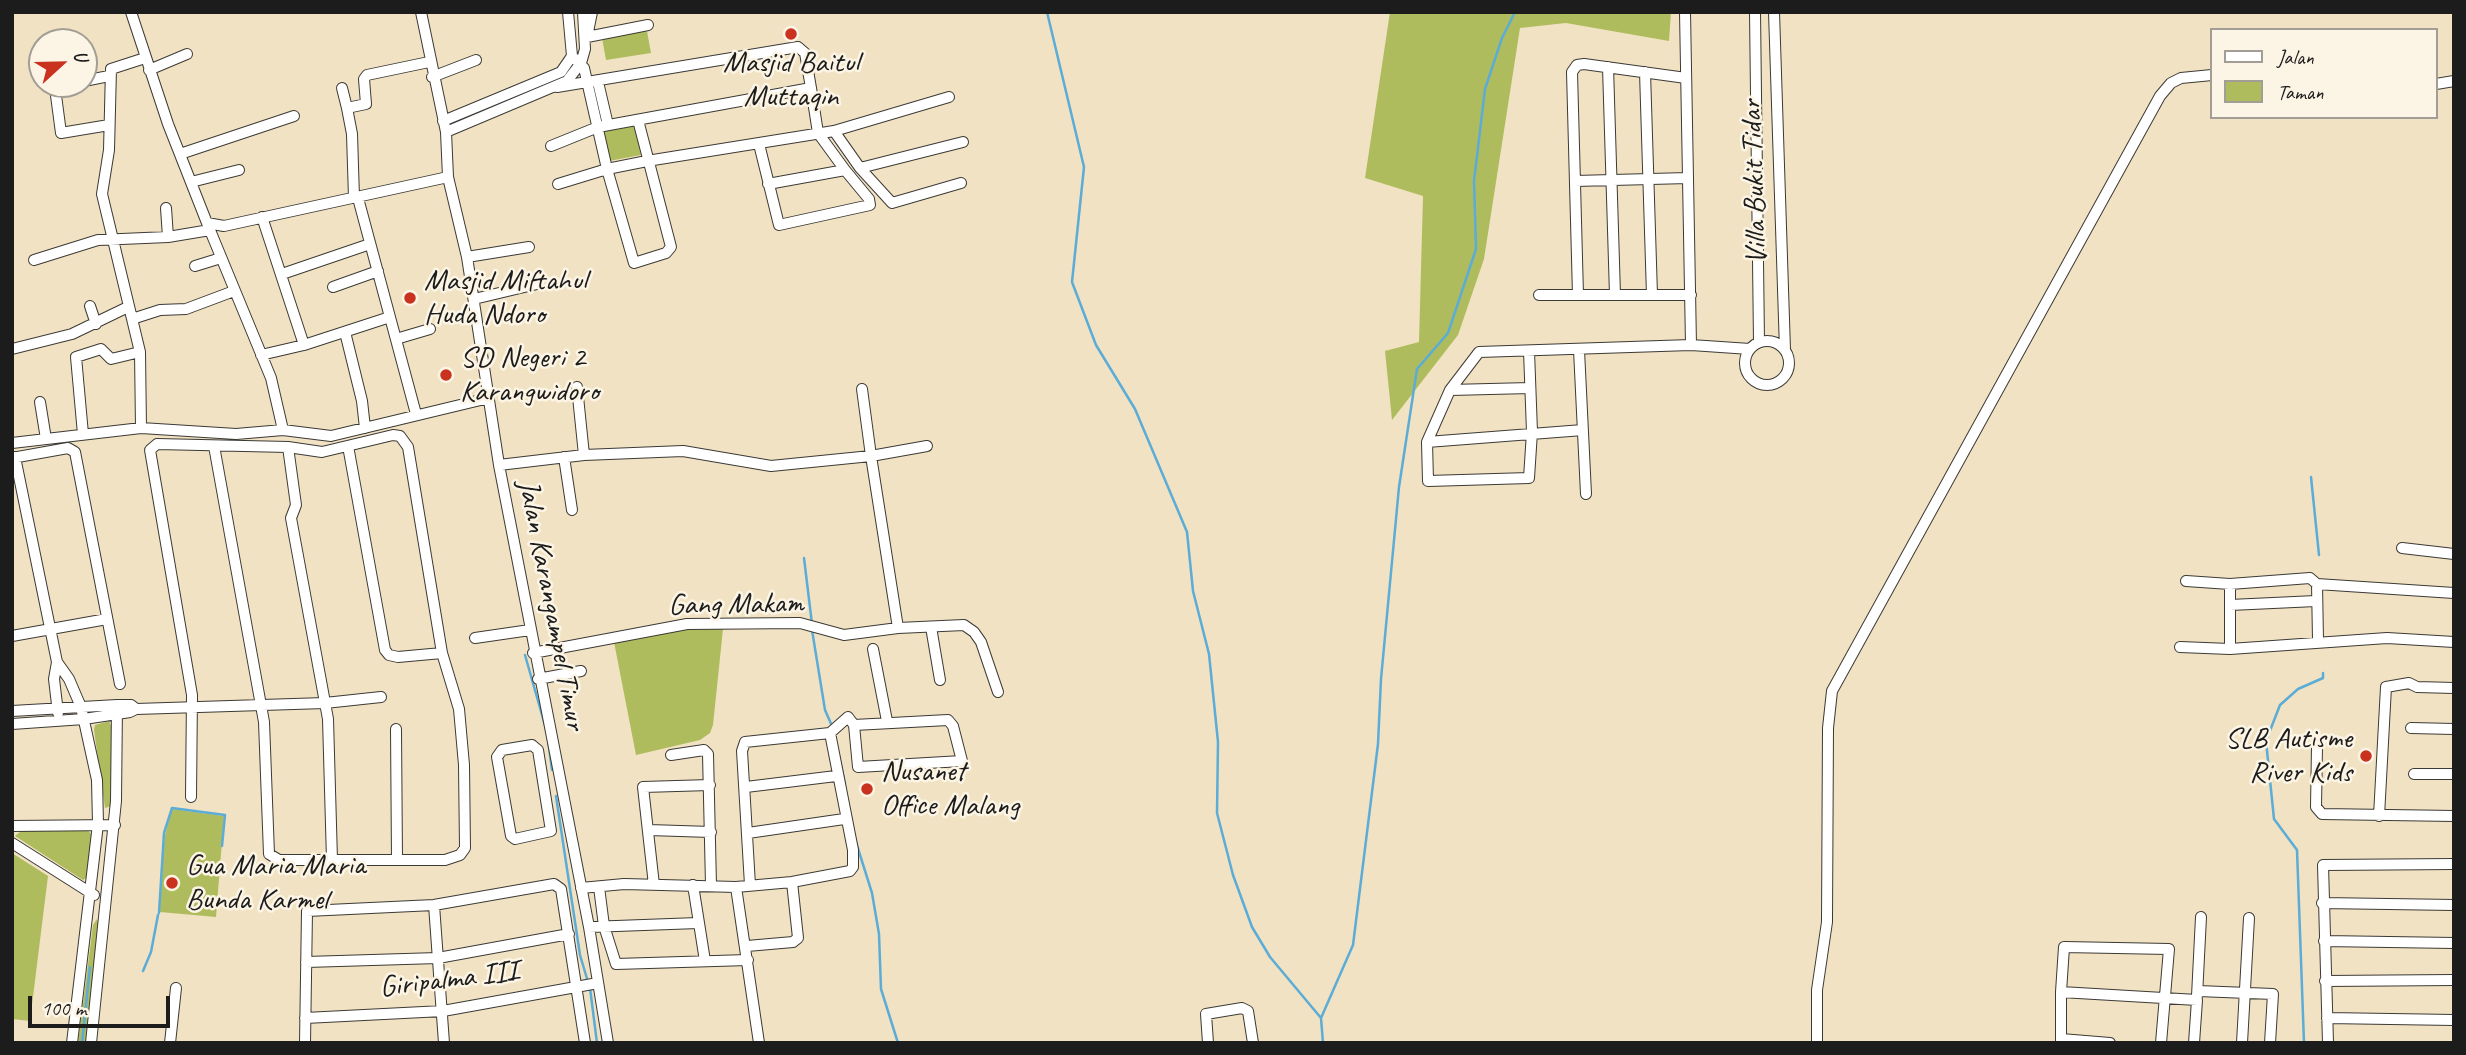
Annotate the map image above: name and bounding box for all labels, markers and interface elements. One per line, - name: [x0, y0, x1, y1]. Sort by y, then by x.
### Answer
- marker: Masjid Baitul Muttaqin: [783, 26, 799, 42]
- north arrow: [28, 28, 98, 98]
- legend: [2210, 28, 2438, 119]
- text: Jalan: [2277, 44, 2314, 70]
- place label: Masjid Baitul Muttaqin: [723, 45, 859, 116]
- text: U: [68, 47, 93, 65]
- text: Taman: [2277, 79, 2324, 105]
- street label: Villa Bukit Tidar: [1734, 99, 1776, 265]
- place label: Masjid Miftahul Huda Ndoro: [424, 263, 587, 334]
- marker: Masjid Miftahul Huda Ndoro: [402, 290, 418, 306]
- place label: SD Negeri 2 Karangwidoro: [460, 340, 599, 410]
- marker: SD Negeri 2 Karangwidoro: [438, 367, 454, 383]
- street label: Jalan Karangampel Timur: [509, 477, 593, 733]
- street label: Gang Makam: [668, 586, 804, 624]
- place label: SLB Autisme River Kids: [2225, 721, 2352, 792]
- marker: SLB Autisme River Kids: [2358, 748, 2374, 764]
- place label: Nusanet Office Malang: [881, 754, 1019, 824]
- marker: Nusanet Office Malang: [859, 781, 875, 797]
- place label: Gua Maria Maria Bunda Karmel: [186, 848, 365, 918]
- marker: Gua Maria Maria Bunda Karmel: [164, 875, 180, 891]
- street label: Giripalma III: [378, 954, 520, 1006]
- scale bar: [32, 982, 173, 1026]
- text: 100 m: [41, 995, 86, 1021]

